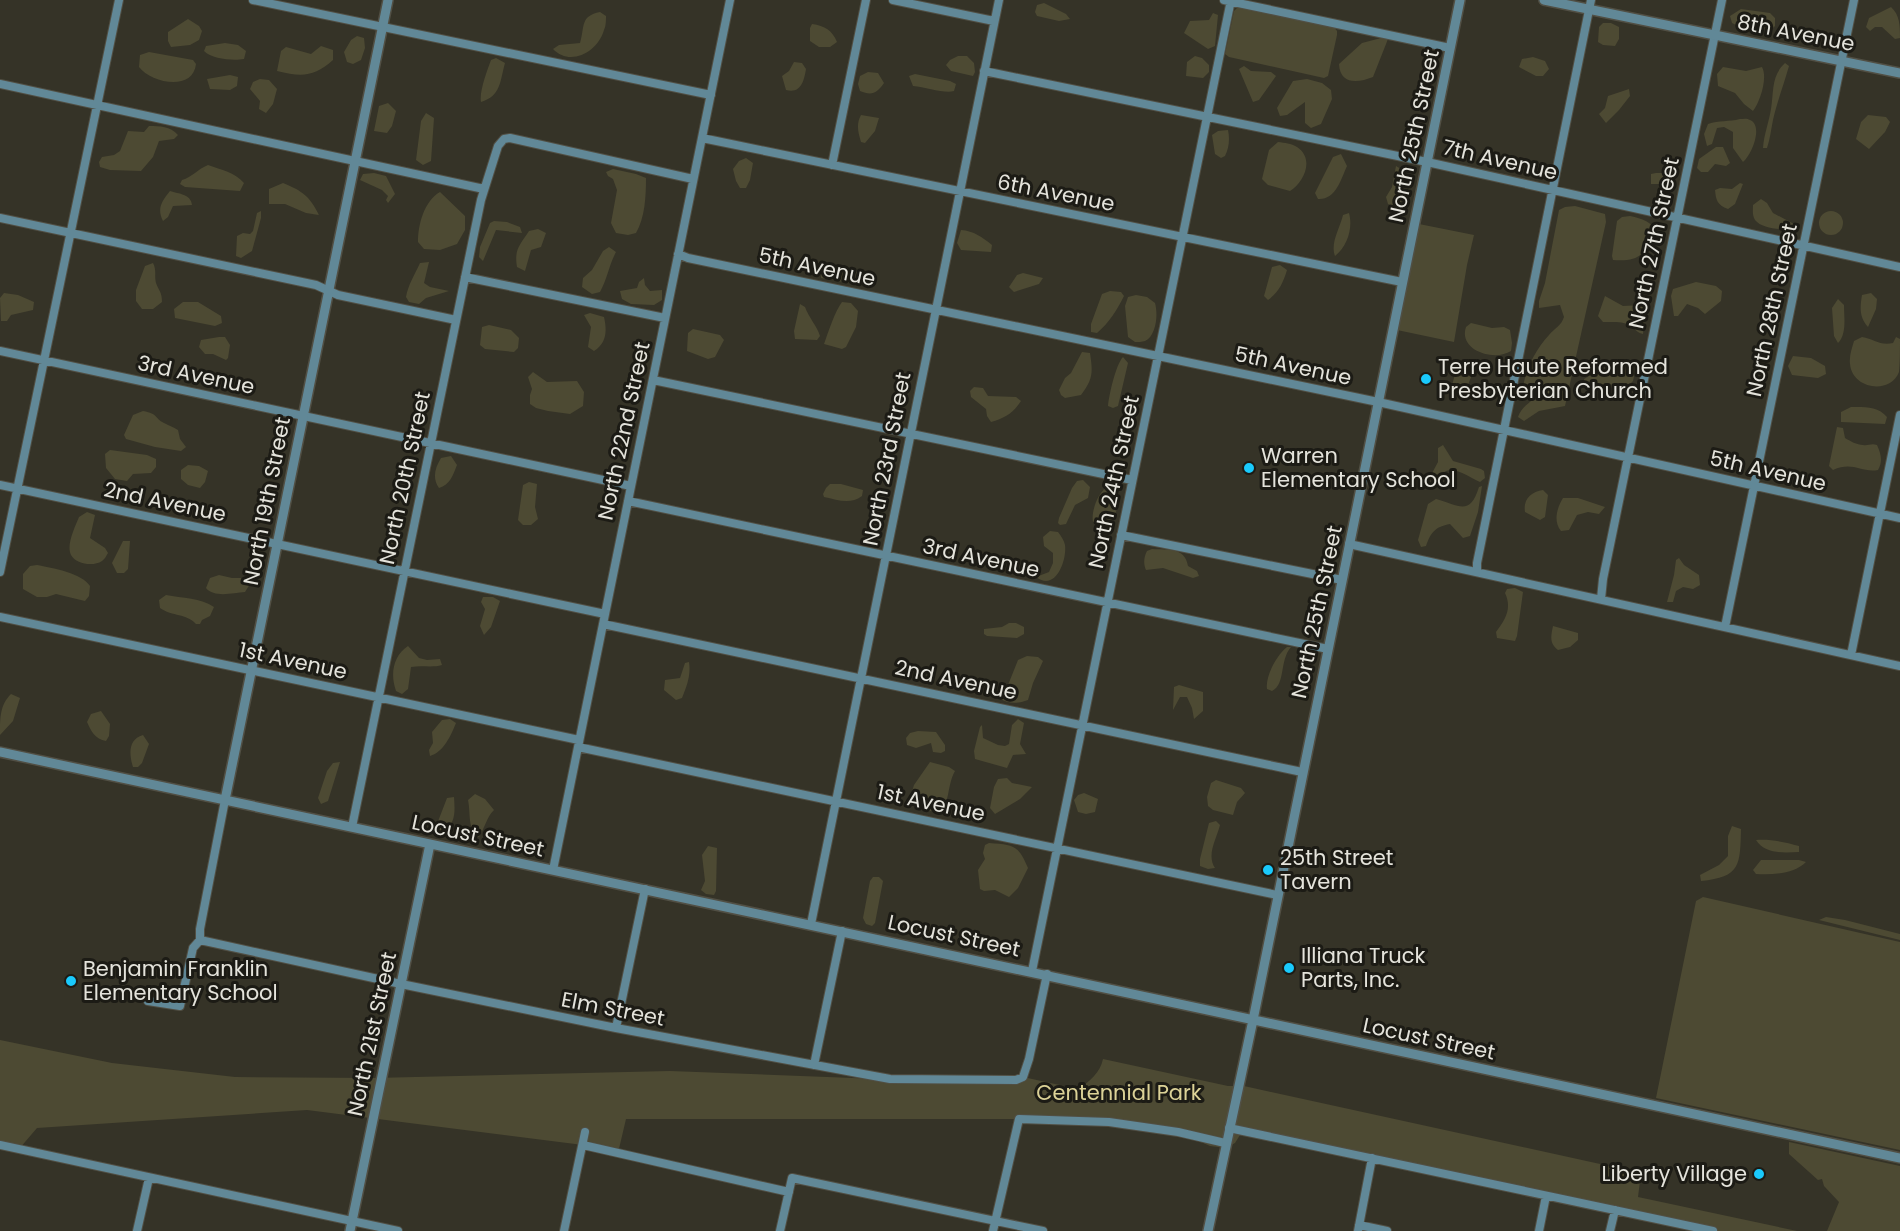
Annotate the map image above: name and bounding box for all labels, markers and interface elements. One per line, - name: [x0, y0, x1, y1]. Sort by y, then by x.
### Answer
- street label: 8th Avenue: [1735, 7, 1857, 58]
- street label: North 25th Street: [1381, 47, 1446, 225]
- street label: 7th Avenue: [1440, 132, 1560, 187]
- street label: North 27th Street: [1621, 155, 1686, 331]
- street label: 6th Avenue: [995, 167, 1117, 218]
- street label: North 28th Street: [1739, 221, 1804, 399]
- street label: 5th Avenue: [756, 240, 878, 293]
- street label: North 22nd Street: [590, 339, 657, 523]
- street label: 5th Avenue: [1232, 339, 1354, 392]
- street label: 3rd Avenue: [135, 348, 257, 401]
- place label: Terre Haute Reformed Presbyterian Church: [1438, 352, 1668, 405]
- street label: North 23rd Street: [855, 370, 918, 548]
- marker: Terre Haute Reformed Presbyterian Church: [1419, 372, 1433, 386]
- street label: North 20th Street: [372, 389, 437, 567]
- street label: North 24th Street: [1081, 393, 1146, 571]
- street label: North 19th Street: [236, 414, 297, 588]
- place label: Warren Elementary School: [1261, 441, 1456, 494]
- street label: 5th Avenue: [1707, 443, 1829, 498]
- marker: Warren Elementary School: [1242, 461, 1256, 475]
- street label: 2nd Avenue: [101, 474, 229, 529]
- street label: North 25th Street: [1284, 523, 1349, 701]
- street label: 3rd Avenue: [920, 531, 1042, 584]
- street label: 1st Avenue: [236, 635, 350, 686]
- street label: 2nd Avenue: [892, 652, 1020, 707]
- street label: 1st Avenue: [874, 777, 988, 828]
- street label: Locust Street: [409, 807, 547, 864]
- place label: 25th Street Tavern: [1280, 843, 1393, 896]
- marker: 25th Street Tavern: [1261, 863, 1275, 877]
- street label: Locust Street: [885, 907, 1023, 964]
- place label: Illiana Truck Parts, Inc.: [1301, 941, 1425, 994]
- street label: North 21st Street: [340, 949, 403, 1119]
- place label: Benjamin Franklin Elementary School: [83, 954, 278, 1007]
- marker: Illiana Truck Parts, Inc.: [1282, 961, 1296, 975]
- marker: Benjamin Franklin Elementary School: [64, 974, 78, 988]
- street label: Elm Street: [559, 984, 667, 1033]
- street label: Locust Street: [1360, 1010, 1498, 1067]
- park label: Centennial Park: [1036, 1078, 1202, 1107]
- place label: Liberty Village: [1602, 1159, 1747, 1188]
- marker: Liberty Village: [1752, 1167, 1766, 1181]

